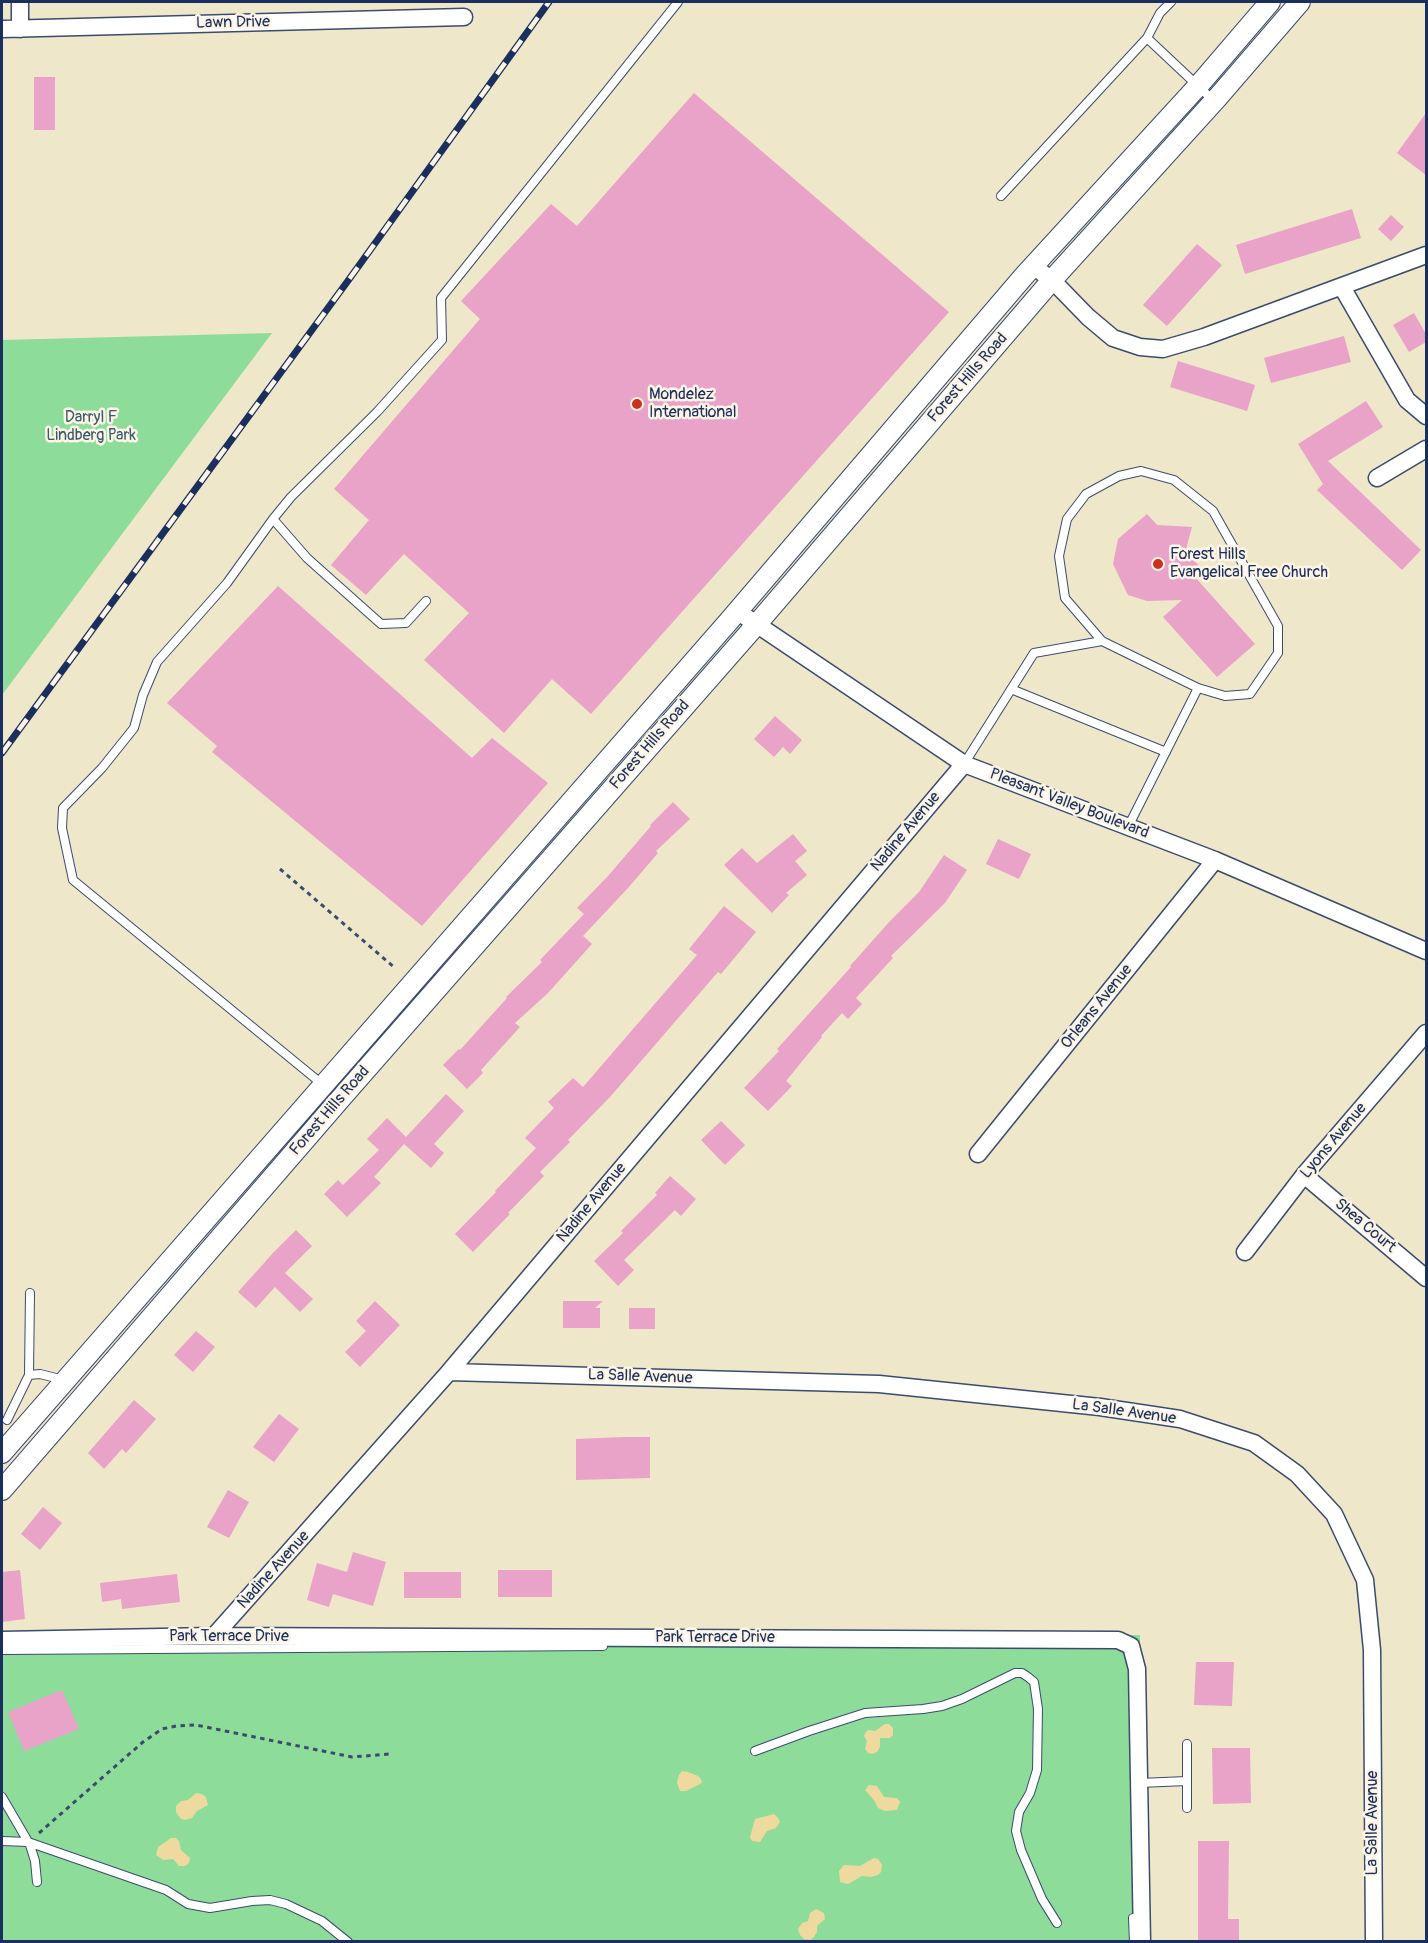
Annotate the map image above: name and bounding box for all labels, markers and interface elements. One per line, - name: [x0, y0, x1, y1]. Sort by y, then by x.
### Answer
- street label: Lawn Drive: [196, 13, 270, 33]
- street label: Forest Hills Road: [924, 329, 1012, 427]
- place label: Mondelez International: [649, 385, 737, 423]
- marker: Mondelez International: [630, 397, 644, 411]
- park label: Darryl F Lindberg Park: [46, 408, 136, 446]
- place label: Forest Hills Evangelical Free Church: [1170, 545, 1328, 583]
- marker: Forest Hills Evangelical Free Church: [1151, 557, 1165, 571]
- street label: Forest Hills Road: [606, 696, 694, 794]
- street label: Pleasant Valley Boulevard: [987, 765, 1151, 843]
- street label: Nadine Avenue: [867, 788, 945, 876]
- street label: Orleans Avenue: [1057, 961, 1137, 1053]
- street label: Forest Hills Road: [286, 1062, 374, 1160]
- street label: Lyons Avenue: [1297, 1099, 1371, 1183]
- street label: Nadine Avenue: [553, 1159, 631, 1247]
- street label: Shea Court: [1330, 1195, 1400, 1257]
- street label: La Salle Avenue: [587, 1366, 693, 1388]
- street label: La Salle Avenue: [1071, 1395, 1177, 1429]
- street label: Nadine Avenue: [234, 1527, 314, 1613]
- street label: Park Terrace Drive: [169, 1627, 289, 1647]
- street label: Park Terrace Drive: [655, 1628, 775, 1648]
- street label: La Salle Avenue: [1363, 1771, 1383, 1875]

